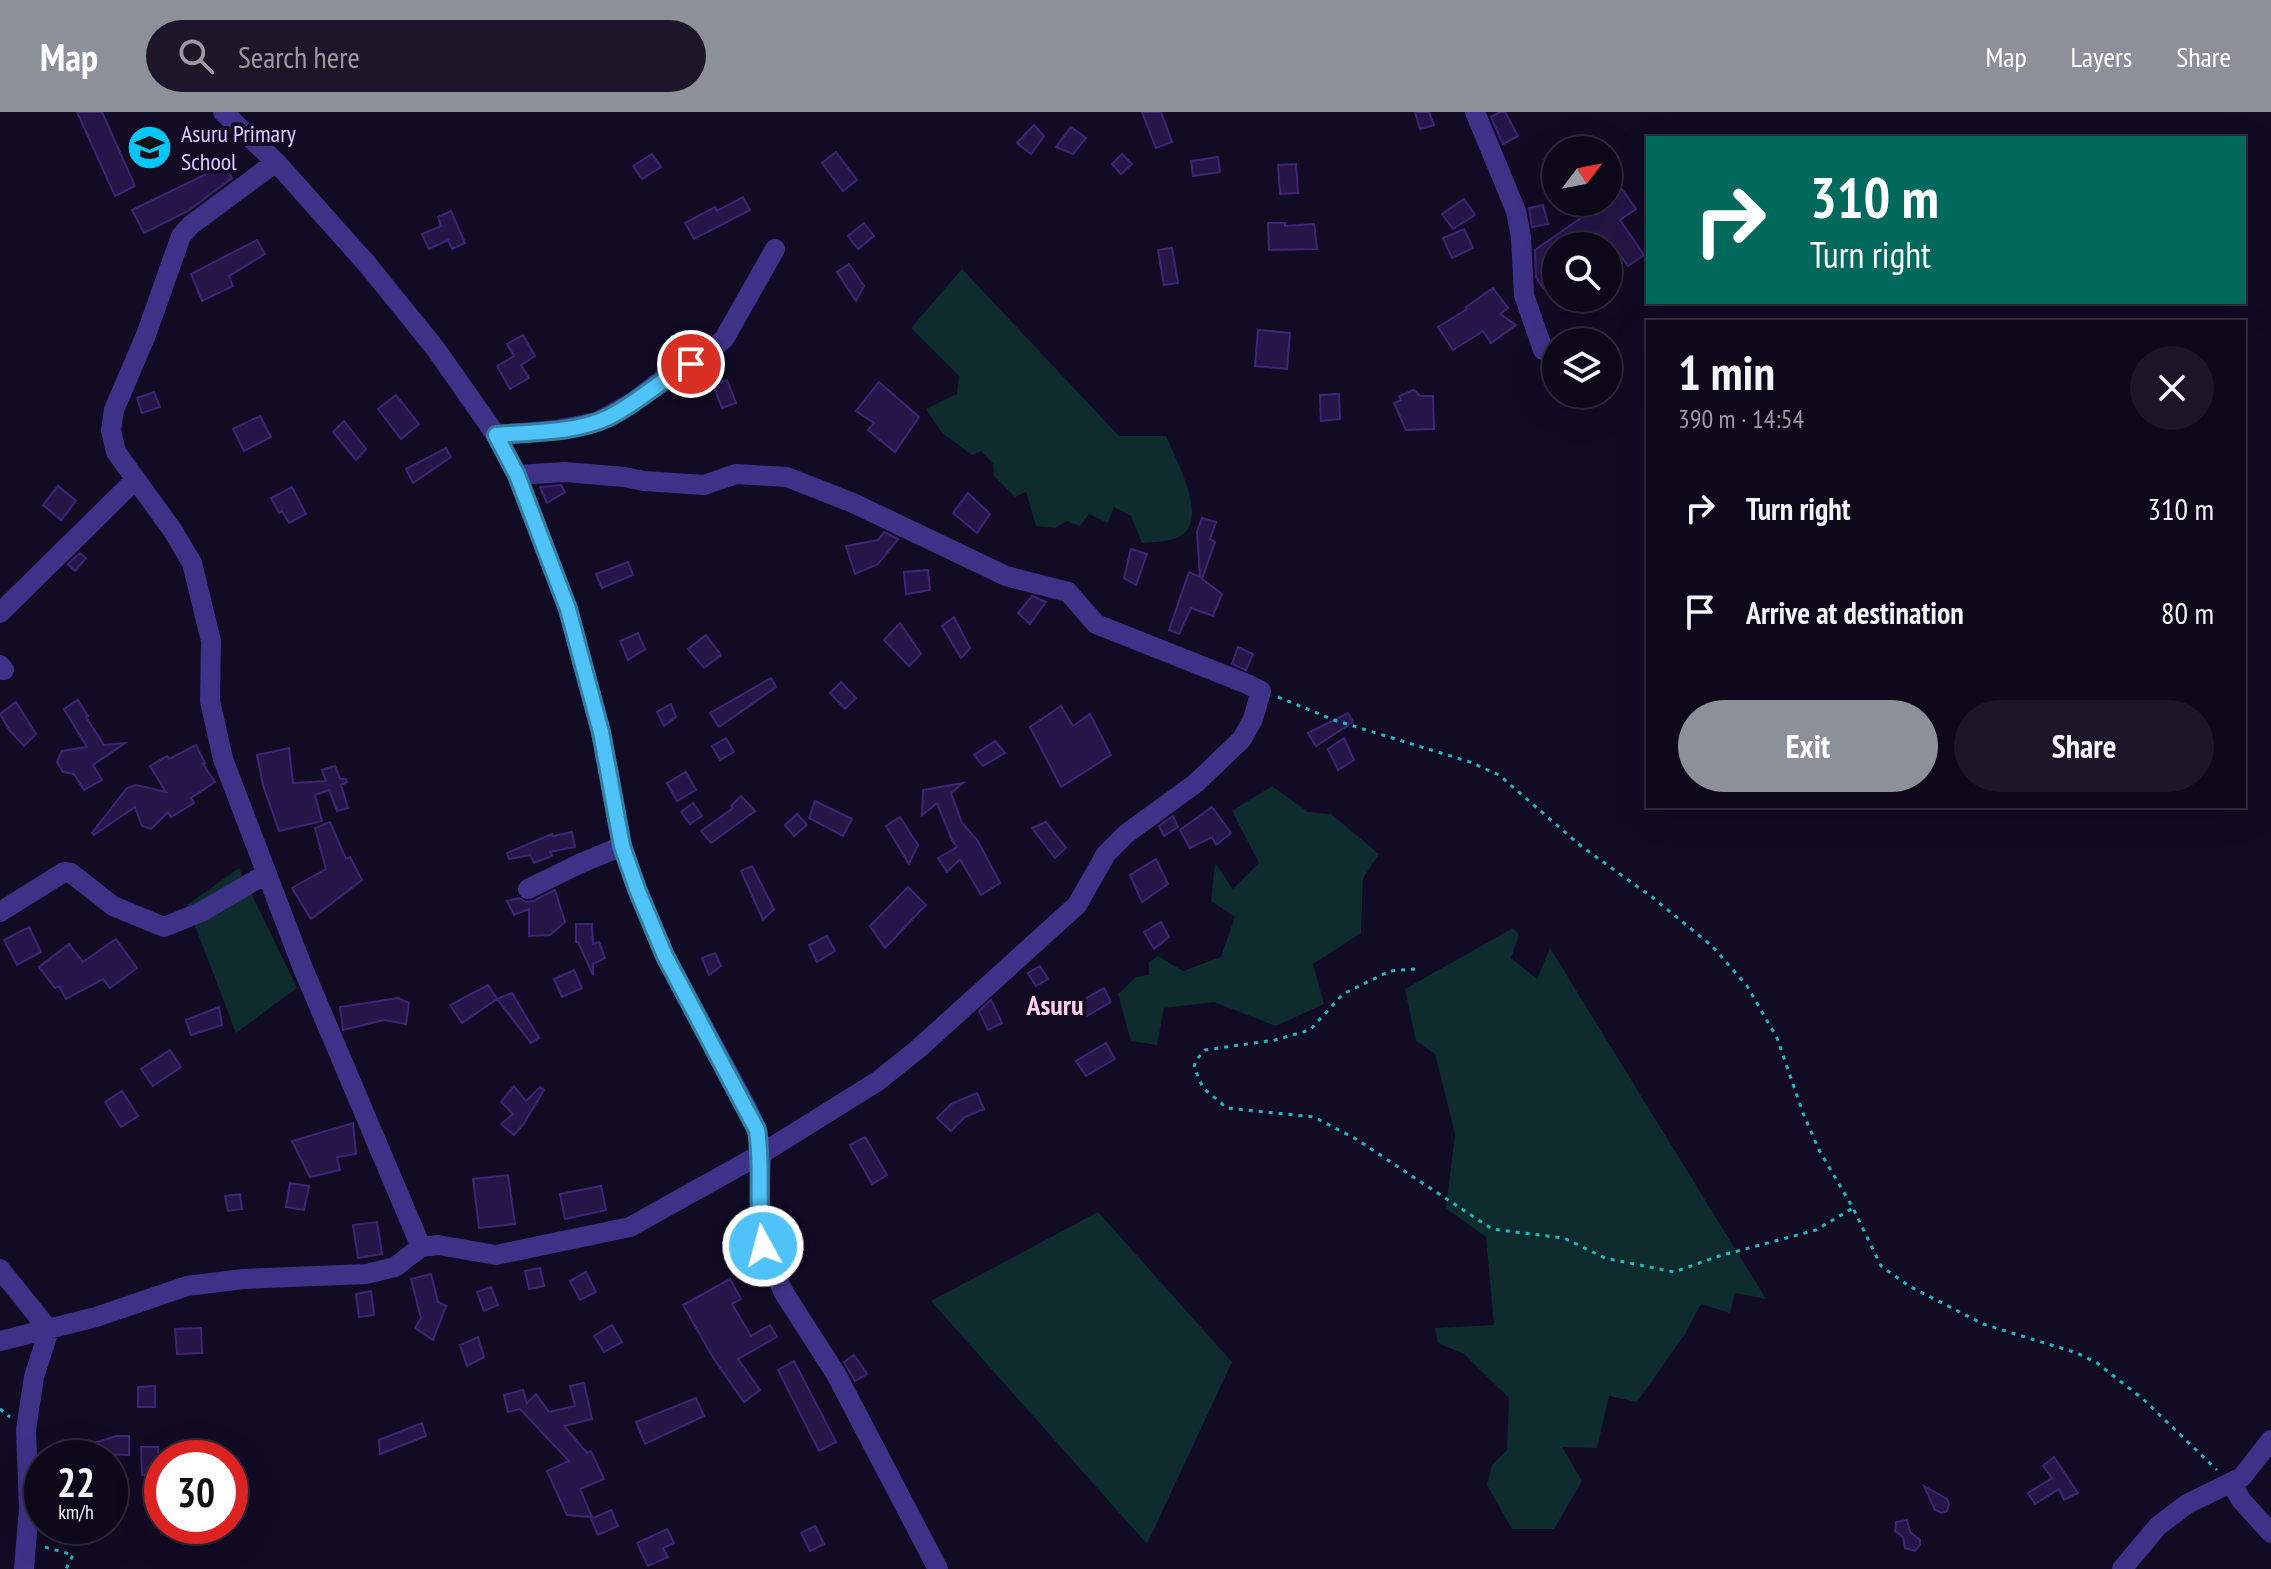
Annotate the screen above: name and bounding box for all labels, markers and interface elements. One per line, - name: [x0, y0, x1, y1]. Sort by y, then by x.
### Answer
- search box: [146, 20, 706, 92]
- text: Map: [40, 32, 98, 81]
- icon: search: [174, 34, 218, 78]
- text: Search here: [238, 37, 360, 76]
- text: Map: [1985, 38, 2027, 75]
- text: Layers: [2071, 38, 2132, 75]
- text: Share: [2176, 38, 2231, 75]
- place label: Asuru Primary School: [181, 118, 296, 177]
- school or university icon: Asuru Primary School: [126, 124, 174, 172]
- north arrow: [1542, 136, 1622, 216]
- map controls: [1542, 136, 1622, 408]
- text: 310 m: [1810, 161, 1939, 233]
- icon: right: [1678, 168, 1782, 272]
- text: Turn right: [1810, 231, 1931, 278]
- button: search: [1542, 232, 1622, 312]
- button: layers: [1542, 328, 1622, 408]
- pin: [657, 330, 725, 398]
- text: 1 min: [1678, 341, 1775, 403]
- icon: arrive: [669, 342, 713, 386]
- button: close: [2130, 346, 2214, 430]
- text: 390 m · 14:54: [1678, 402, 1804, 435]
- icon: right: [1678, 486, 1722, 530]
- text: Turn right: [1746, 489, 1850, 528]
- text: 310 m: [2148, 489, 2214, 528]
- icon: arrive: [1678, 590, 1722, 634]
- text: Arrive at destination: [1746, 593, 1964, 632]
- text: 80 m: [2161, 593, 2214, 632]
- button: Exit: [1678, 700, 1938, 792]
- button: Share: [1954, 700, 2214, 792]
- district label: Asuru: [1025, 986, 1084, 1023]
- position arrow: [721, 1204, 805, 1288]
- speed limit sign: 30: [144, 1440, 248, 1544]
- text: 22: [57, 1456, 95, 1508]
- text: km/h: [58, 1499, 94, 1525]

